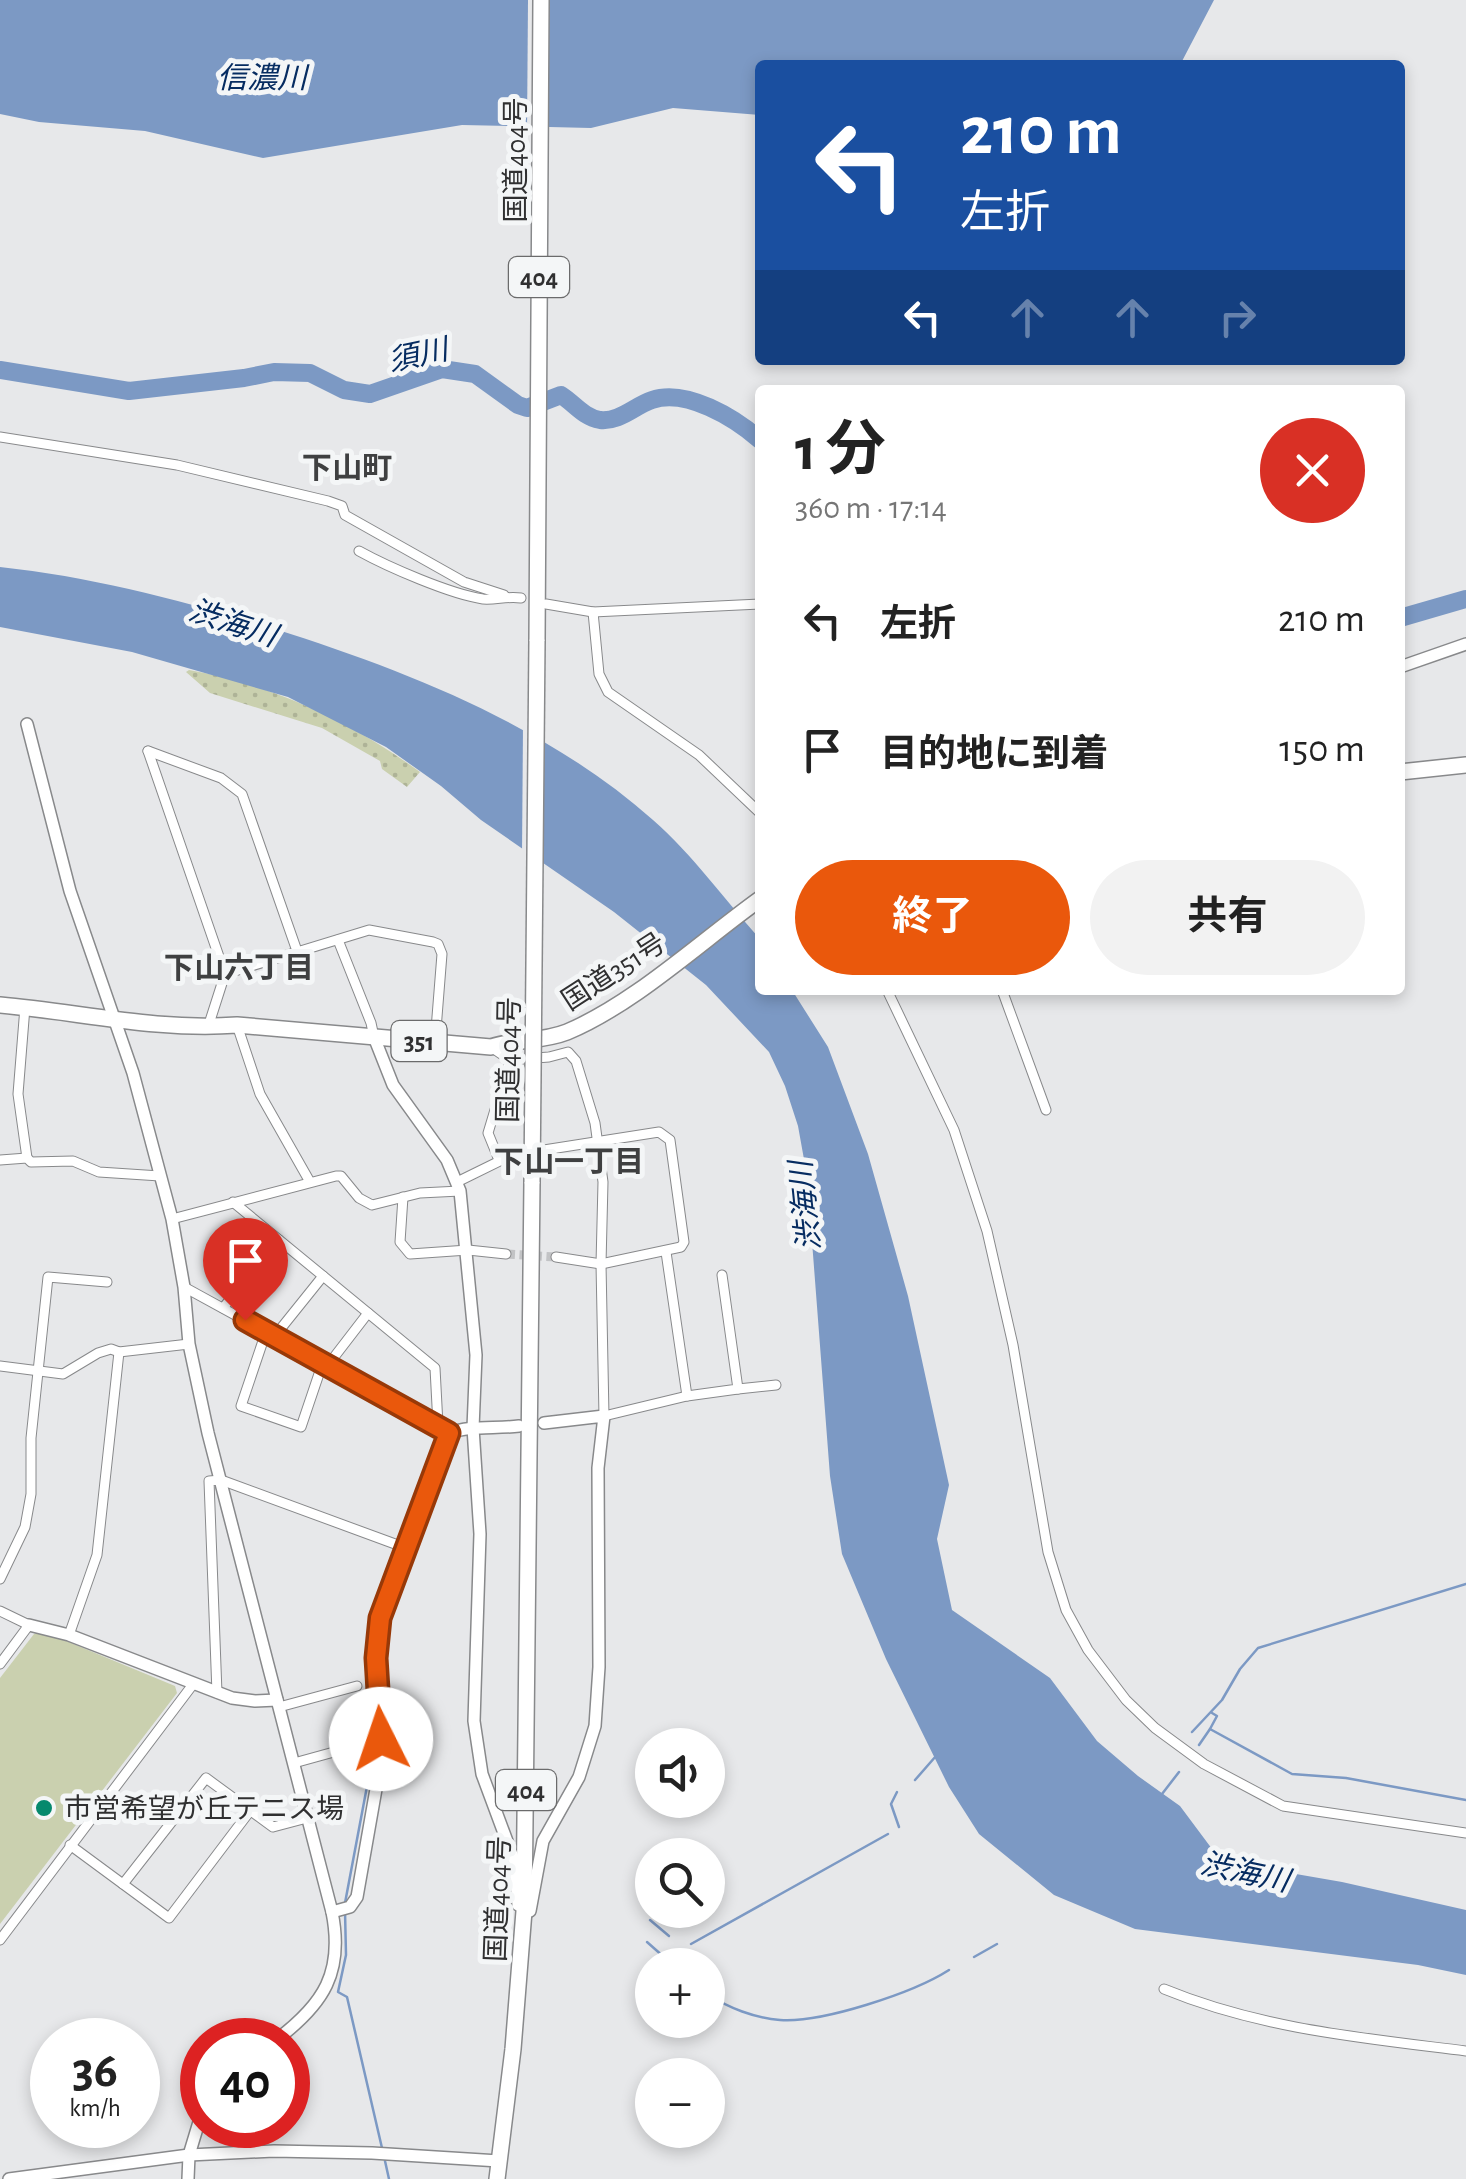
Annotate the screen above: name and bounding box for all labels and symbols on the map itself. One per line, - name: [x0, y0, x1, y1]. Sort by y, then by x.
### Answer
- water label: 信濃川: [217, 62, 310, 94]
- street label: 国道404号: [501, 97, 531, 223]
- road number: 404: [509, 257, 569, 297]
- water label: 須川: [386, 333, 454, 377]
- district label: 下山町: [302, 453, 392, 484]
- water label: 渋海川: [185, 594, 284, 653]
- street label: 国道351号: [556, 927, 671, 1016]
- district label: 下山六丁目: [164, 952, 314, 984]
- street label: 国道404号: [493, 997, 525, 1123]
- road number: 351: [392, 1021, 446, 1061]
- district label: 下山一丁目: [494, 1147, 644, 1178]
- water label: 渋海川: [784, 1157, 826, 1252]
- pin: [203, 1218, 288, 1321]
- position arrow: [329, 1687, 433, 1791]
- road number: 404: [496, 1770, 556, 1810]
- place label: 市営希望が丘テニス場: [64, 1794, 344, 1824]
- marker: 市営希望が丘テニス場: [33, 1797, 55, 1819]
- street label: 国道404号: [481, 1836, 515, 1962]
- water label: 渋海川: [1198, 1847, 1295, 1898]
- speed limit sign: 40: [180, 2018, 310, 2148]

